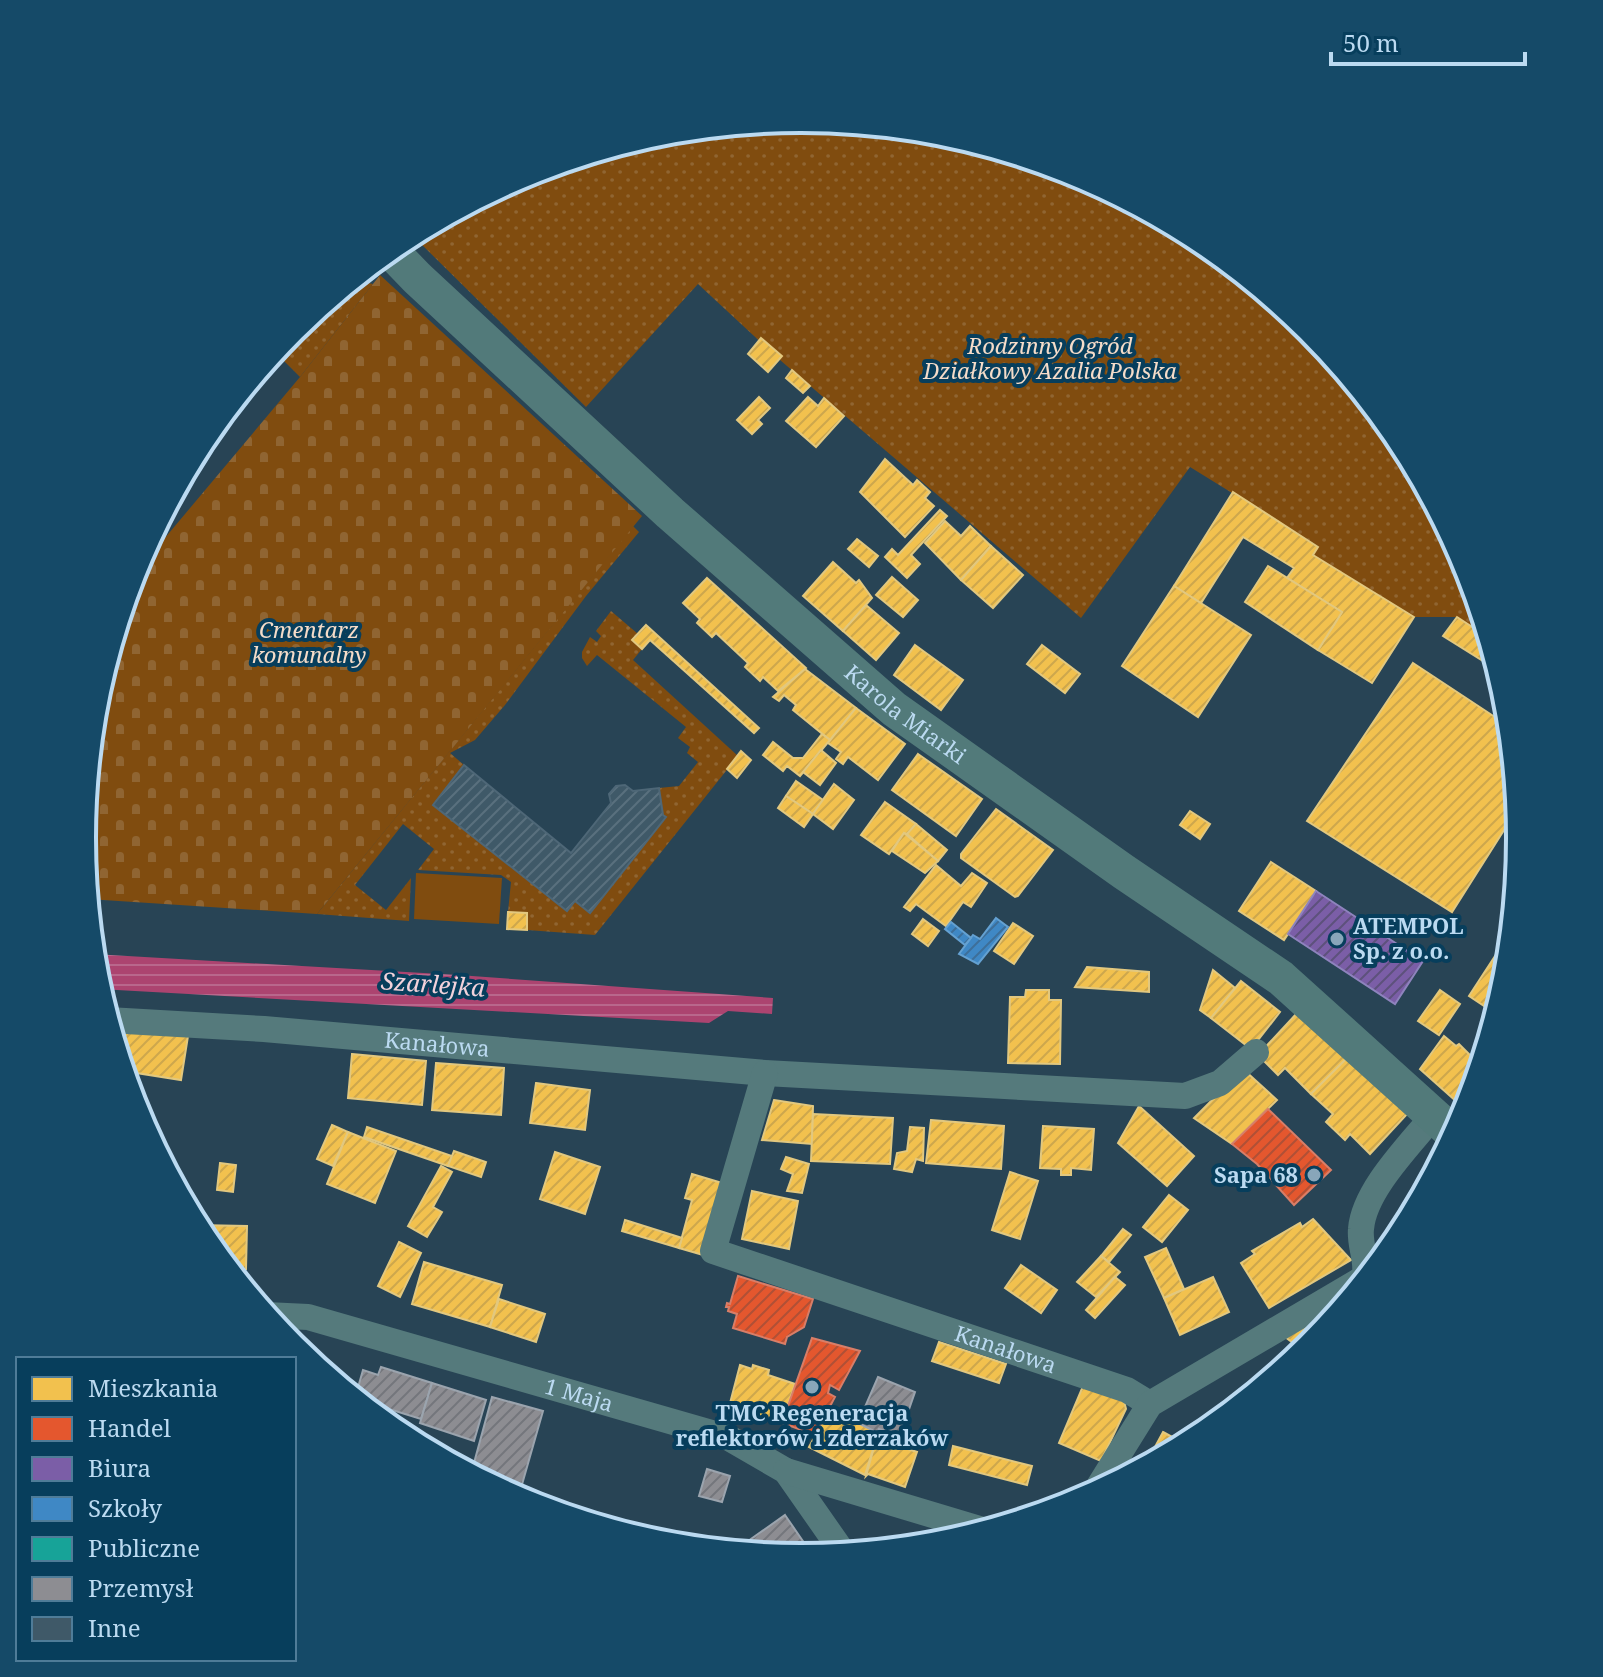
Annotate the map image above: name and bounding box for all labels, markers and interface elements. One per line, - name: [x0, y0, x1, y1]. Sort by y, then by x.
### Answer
- scale bar: [1331, 16, 1525, 66]
- text: 50 m: [1343, 26, 1399, 59]
- park label: Rodzinny Ogród Działkowy Azalia Polska: [922, 330, 1177, 385]
- park label: Cmentarz komunalny: [252, 614, 366, 669]
- street label: Karola Miarki: [839, 657, 973, 770]
- place label: ATEMPOL Sp. z o.o.: [1353, 910, 1464, 965]
- marker: ATEMPOL Sp. z o.o.: [1328, 930, 1346, 948]
- water label: Szarlejka: [380, 963, 486, 1004]
- street label: Kanałowa: [383, 1024, 491, 1063]
- place label: Sapa 68: [1214, 1159, 1298, 1189]
- marker: Sapa 68: [1305, 1166, 1323, 1184]
- street label: Kanałowa: [951, 1317, 1061, 1379]
- legend: [16, 1357, 296, 1661]
- street label: 1 Maja: [541, 1370, 617, 1418]
- text: Mieszkania: [88, 1371, 218, 1404]
- marker: TMC Regeneracja reflektorów i zderzaków: [803, 1378, 821, 1396]
- place label: TMC Regeneracja reflektorów i zderzaków: [676, 1397, 949, 1452]
- text: Handel: [88, 1411, 172, 1444]
- text: Biura: [88, 1451, 151, 1484]
- text: Szkoły: [88, 1491, 163, 1524]
- text: Publiczne: [88, 1531, 200, 1564]
- text: Przemysł: [88, 1571, 193, 1604]
- text: Inne: [88, 1611, 141, 1644]

